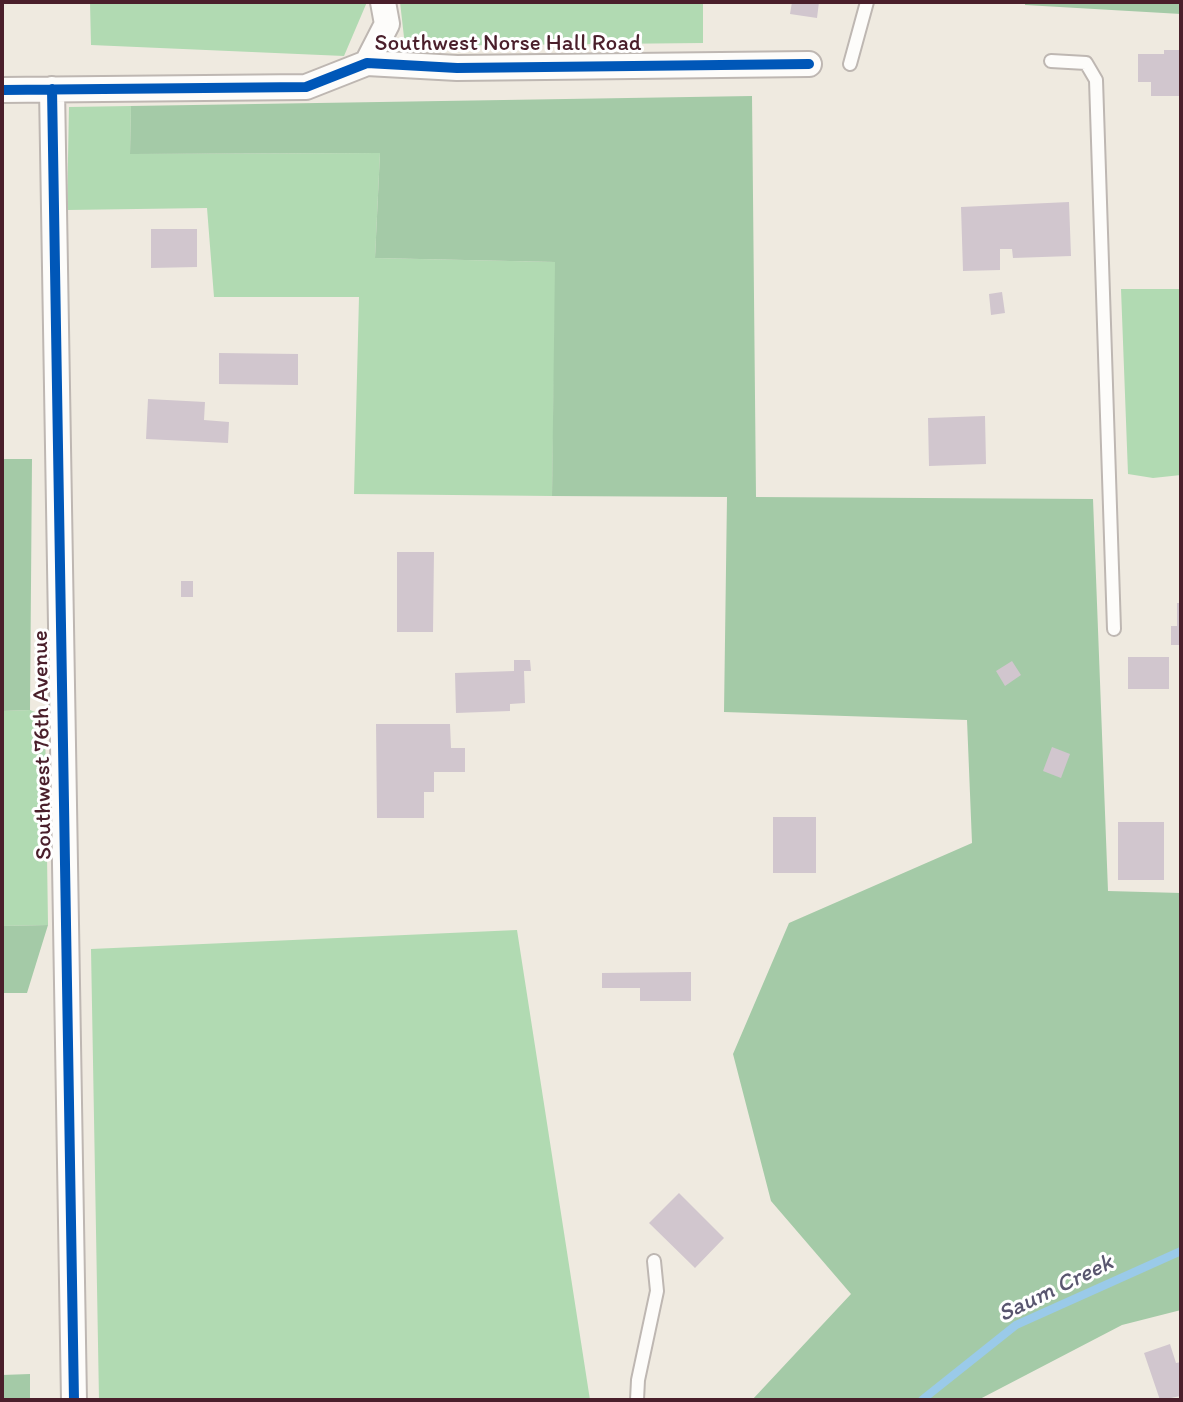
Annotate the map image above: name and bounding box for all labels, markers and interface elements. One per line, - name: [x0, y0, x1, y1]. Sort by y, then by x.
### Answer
- street label: Southwest Norse Hall Road: [375, 30, 641, 58]
- street label: Southwest 76th Avenue: [27, 630, 59, 860]
- water label: Saum Creek: [994, 1249, 1118, 1329]

